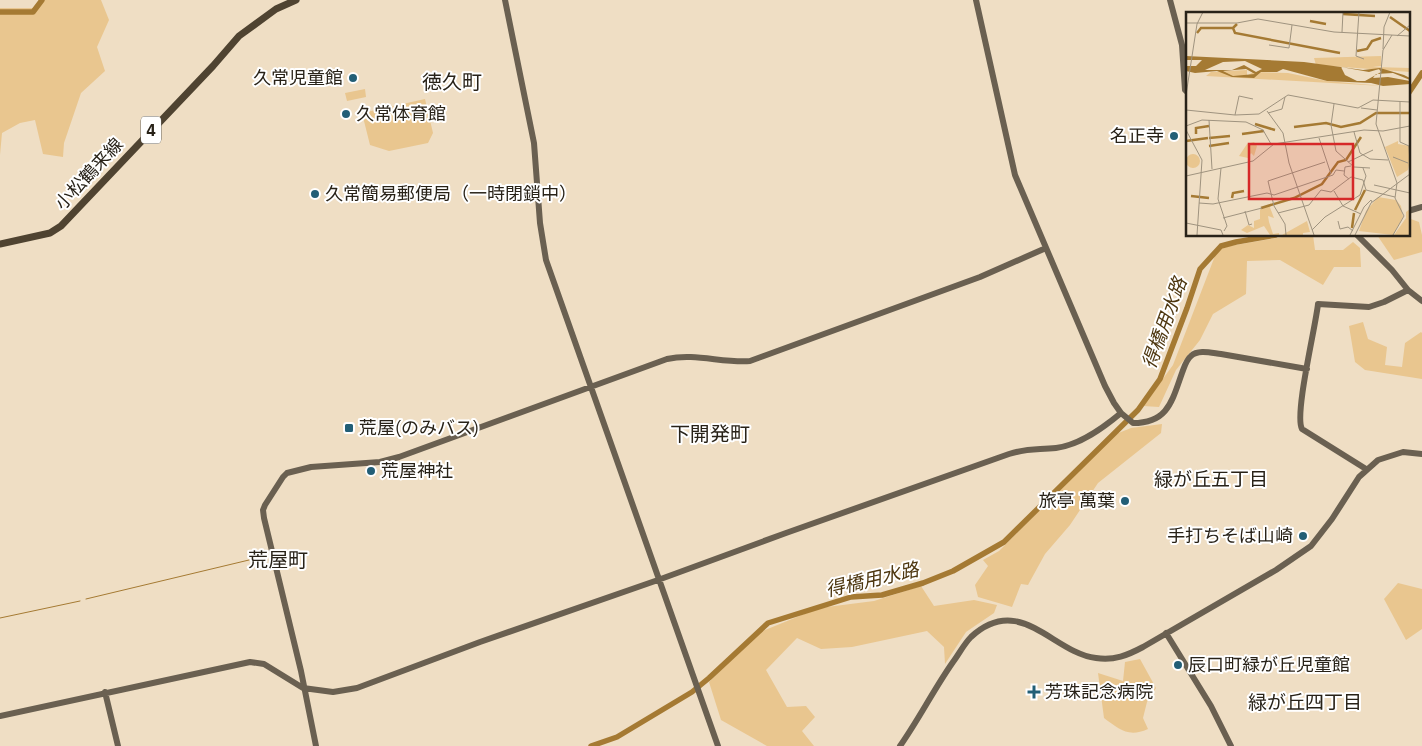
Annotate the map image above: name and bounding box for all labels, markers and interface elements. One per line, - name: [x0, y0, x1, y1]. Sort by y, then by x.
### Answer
- inset map: [1186, 12, 1410, 236]
- place label: 久常児童館: [253, 66, 343, 89]
- district label: 徳久町: [422, 68, 482, 95]
- marker: 久常児童館: [347, 72, 359, 84]
- place label: 久常体育館: [356, 102, 446, 125]
- marker: 久常体育館: [340, 108, 352, 120]
- road number: 4: [141, 116, 161, 144]
- place label: 名正寺: [1110, 124, 1164, 147]
- marker: 名正寺: [1168, 130, 1180, 142]
- street label: 小松鶴来線: [50, 133, 128, 214]
- place label: 久常簡易郵便局（一時閉鎖中）: [325, 182, 577, 205]
- marker: 久常簡易郵便局（一時閉鎖中）: [309, 188, 321, 200]
- water label: 得橋用水路: [1136, 272, 1192, 372]
- place label: 荒屋(のみバス): [359, 416, 479, 439]
- district label: 下開発町: [670, 420, 750, 447]
- marker: 荒屋(のみバス): [343, 422, 355, 434]
- place label: 荒屋神社: [381, 459, 453, 482]
- marker: 荒屋神社: [365, 465, 377, 477]
- district label: 緑が丘五丁目: [1154, 467, 1268, 491]
- place label: 旅亭 萬葉: [1039, 489, 1115, 512]
- marker: 旅亭 萬葉: [1119, 495, 1131, 507]
- place label: 手打ちそば山崎: [1167, 524, 1293, 547]
- marker: 手打ちそば山崎: [1297, 530, 1309, 542]
- district label: 荒屋町: [248, 546, 308, 573]
- water label: 得橋用水路: [823, 556, 923, 601]
- place label: 辰口町緑が丘児童館: [1188, 653, 1350, 676]
- marker: 辰口町緑が丘児童館: [1172, 659, 1184, 671]
- place label: 芳珠記念病院: [1045, 680, 1153, 703]
- marker: 芳珠記念病院: [1027, 685, 1041, 699]
- district label: 緑が丘四丁目: [1248, 690, 1362, 714]

